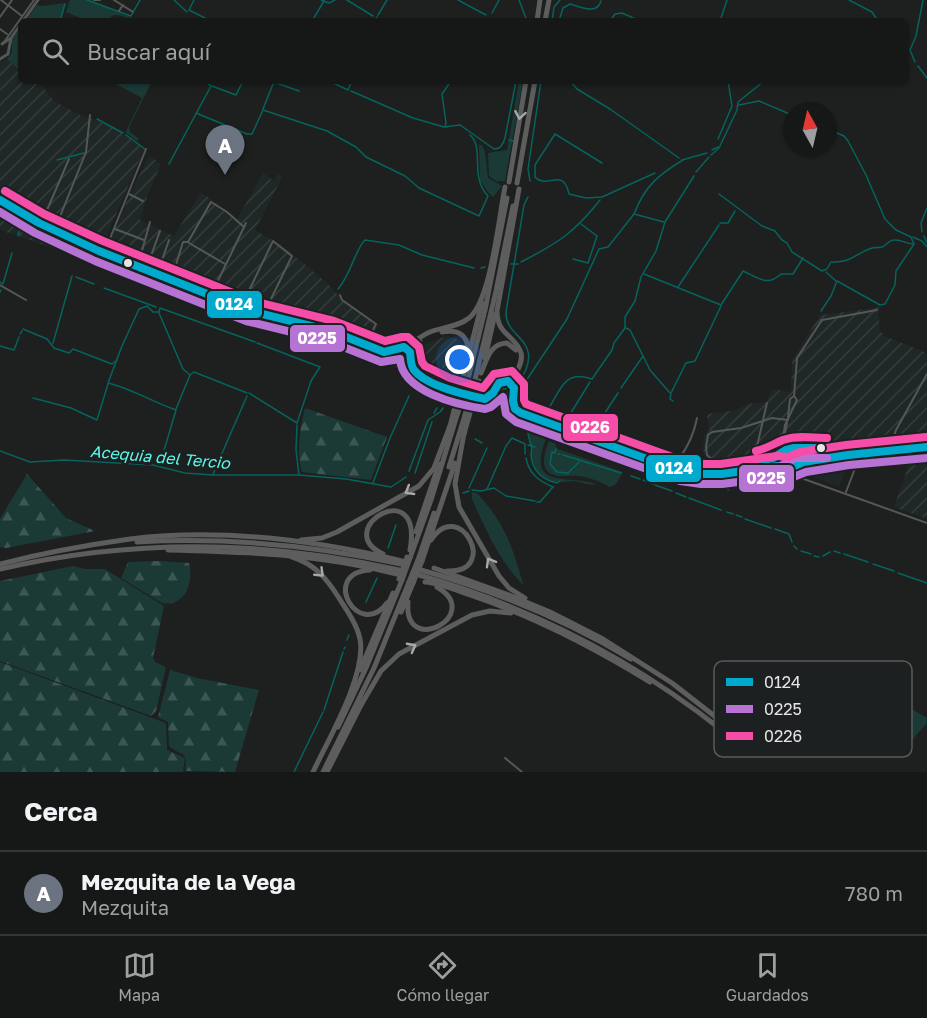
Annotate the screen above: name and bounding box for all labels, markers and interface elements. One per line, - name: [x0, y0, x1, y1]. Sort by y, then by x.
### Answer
- search box: [18, 18, 909, 84]
- icon: search: [39, 35, 72, 68]
- text: Buscar aquí: [87, 38, 210, 65]
- north arrow: [783, 102, 837, 156]
- one-way arrow: [514, 110, 527, 120]
- pin: A: [206, 126, 244, 175]
- unlabelled marker: [122, 257, 134, 269]
- line badge: 0124: [206, 290, 263, 319]
- text: 0124: [215, 294, 253, 314]
- line badge: 0225: [289, 324, 346, 353]
- text: 0225: [297, 328, 337, 348]
- your location: [445, 345, 474, 374]
- line badge: 0226: [562, 413, 619, 442]
- text: 0226: [570, 417, 610, 437]
- water label: Acequia del Tercio: [89, 441, 232, 473]
- unlabelled marker: [815, 442, 827, 454]
- line badge: 0124: [645, 454, 702, 483]
- text: 0124: [655, 458, 693, 478]
- line badge: 0225: [738, 464, 795, 493]
- text: 0225: [746, 468, 786, 488]
- one-way arrow: [405, 484, 415, 496]
- one-way arrow: [486, 558, 497, 568]
- one-way arrow: [313, 566, 324, 577]
- one-way arrow: [406, 643, 416, 654]
- legend: [714, 661, 912, 757]
- text: 0124: [764, 672, 801, 692]
- text: 0225: [764, 699, 802, 719]
- text: 0226: [764, 726, 802, 746]
- text: Cerca: [24, 796, 98, 827]
- text: Mezquita de la Vega: [81, 868, 296, 895]
- text: A: [36, 881, 51, 905]
- text: 780 m: [845, 881, 903, 905]
- text: Mezquita: [81, 895, 169, 919]
- tab: Mapa: [118, 949, 160, 1005]
- tab: Cómo llegar: [397, 949, 489, 1005]
- tab: Guardados: [726, 949, 809, 1005]

